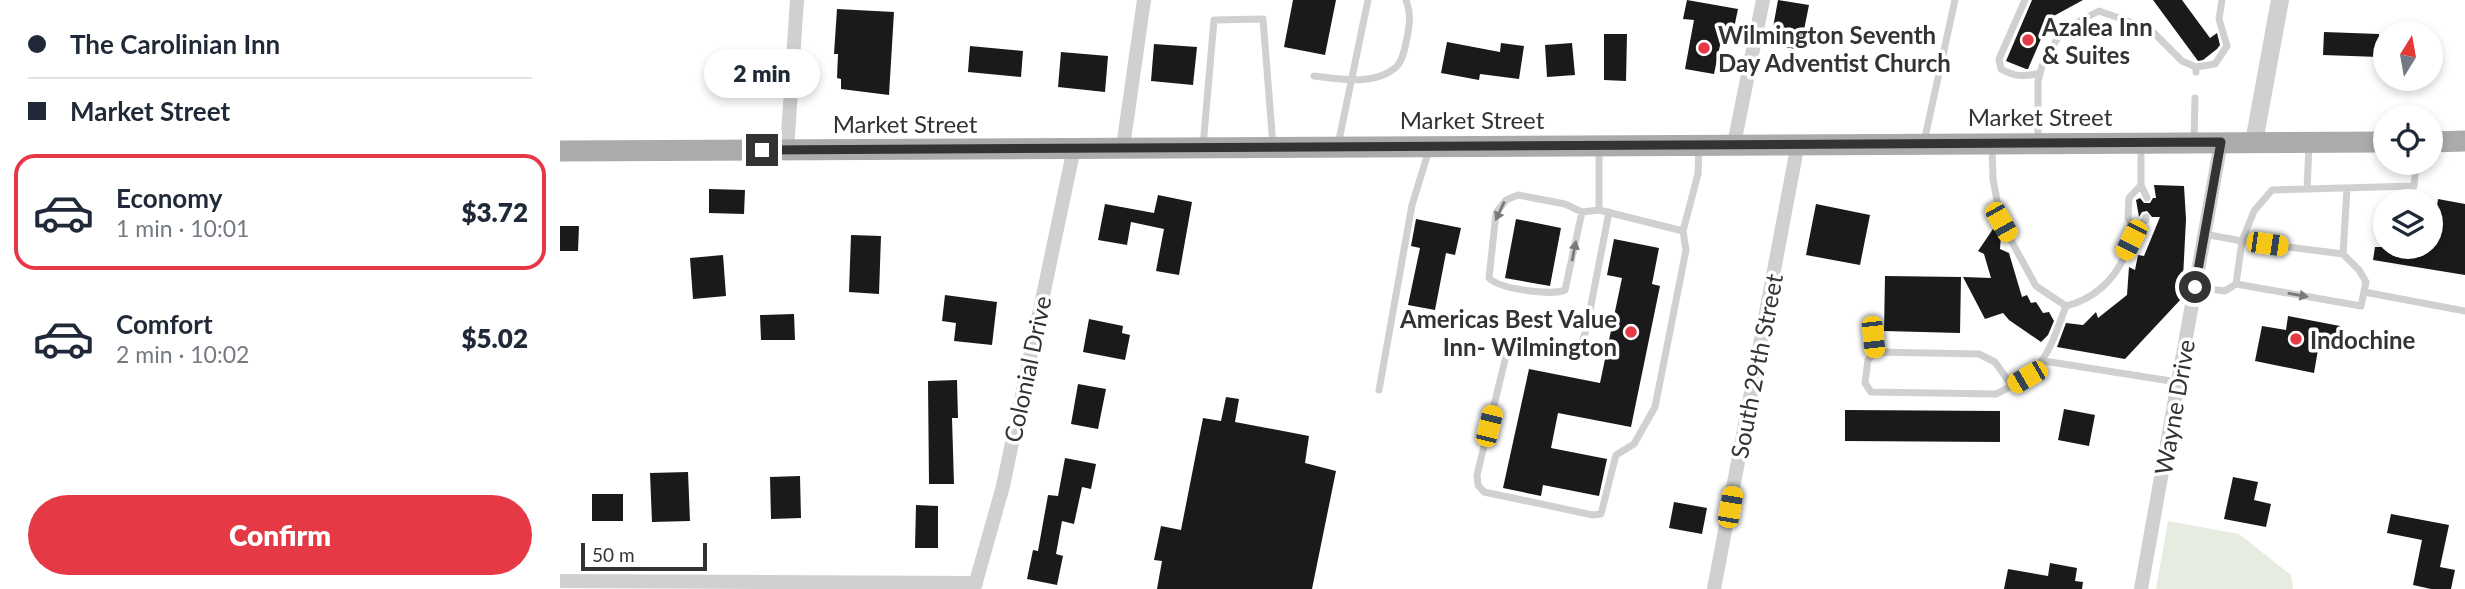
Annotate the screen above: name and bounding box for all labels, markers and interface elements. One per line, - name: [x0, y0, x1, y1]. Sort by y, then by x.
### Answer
- place label: Azalea Inn & Suites: [2041, 12, 2153, 69]
- place label: Wilmington Seventh Day Adventist Church: [1718, 20, 1951, 77]
- north arrow: [2373, 21, 2443, 91]
- map controls: [2373, 21, 2443, 259]
- text: The Carolinian Inn: [70, 28, 280, 60]
- marker: Azalea Inn & Suites: [2020, 32, 2036, 48]
- marker: Wilmington Seventh Day Adventist Church: [1696, 40, 1712, 56]
- callout: 2 min: [704, 48, 820, 97]
- text: 2 min: [733, 59, 791, 87]
- text: Market Street: [70, 95, 230, 127]
- street label: Market Street: [1968, 102, 2113, 131]
- street label: Market Street: [1400, 105, 1545, 134]
- button: locate: [2373, 105, 2443, 175]
- street label: Market Street: [833, 109, 978, 138]
- route end: [746, 134, 778, 166]
- icon: car: [32, 181, 95, 244]
- text: Economy: [116, 182, 222, 214]
- button: layers: [2373, 189, 2443, 259]
- text: $3.72: [461, 196, 528, 228]
- car: [1982, 199, 2021, 245]
- one-way arrow: [1494, 201, 1506, 222]
- text: 1 min · 10:01: [116, 214, 249, 242]
- car: [2113, 217, 2150, 263]
- car: [2245, 231, 2290, 257]
- one-way arrow: [1569, 240, 1580, 262]
- street label: South 29th Street: [1724, 271, 1788, 461]
- route start: [2179, 271, 2211, 303]
- one-way arrow: [2287, 289, 2309, 300]
- street label: Colonial Drive: [997, 293, 1057, 445]
- place label: Americas Best Value Inn- Wilmington: [1399, 304, 1617, 361]
- icon: car: [32, 307, 95, 370]
- text: Comfort: [116, 308, 213, 340]
- car: [1861, 315, 1886, 359]
- text: $5.02: [461, 322, 528, 354]
- marker: Americas Best Value Inn- Wilmington: [1623, 324, 1639, 340]
- place label: Indochine: [2310, 325, 2416, 354]
- marker: Indochine: [2288, 331, 2304, 347]
- street label: Wayne Drive: [2148, 337, 2200, 477]
- text: 2 min · 10:02: [116, 340, 249, 368]
- car: [2004, 357, 2051, 397]
- car: [1474, 403, 1505, 449]
- car: [1717, 484, 1744, 530]
- button: Confirm: [28, 495, 532, 575]
- scale bar: [581, 540, 707, 572]
- text: 50 m: [592, 543, 635, 566]

